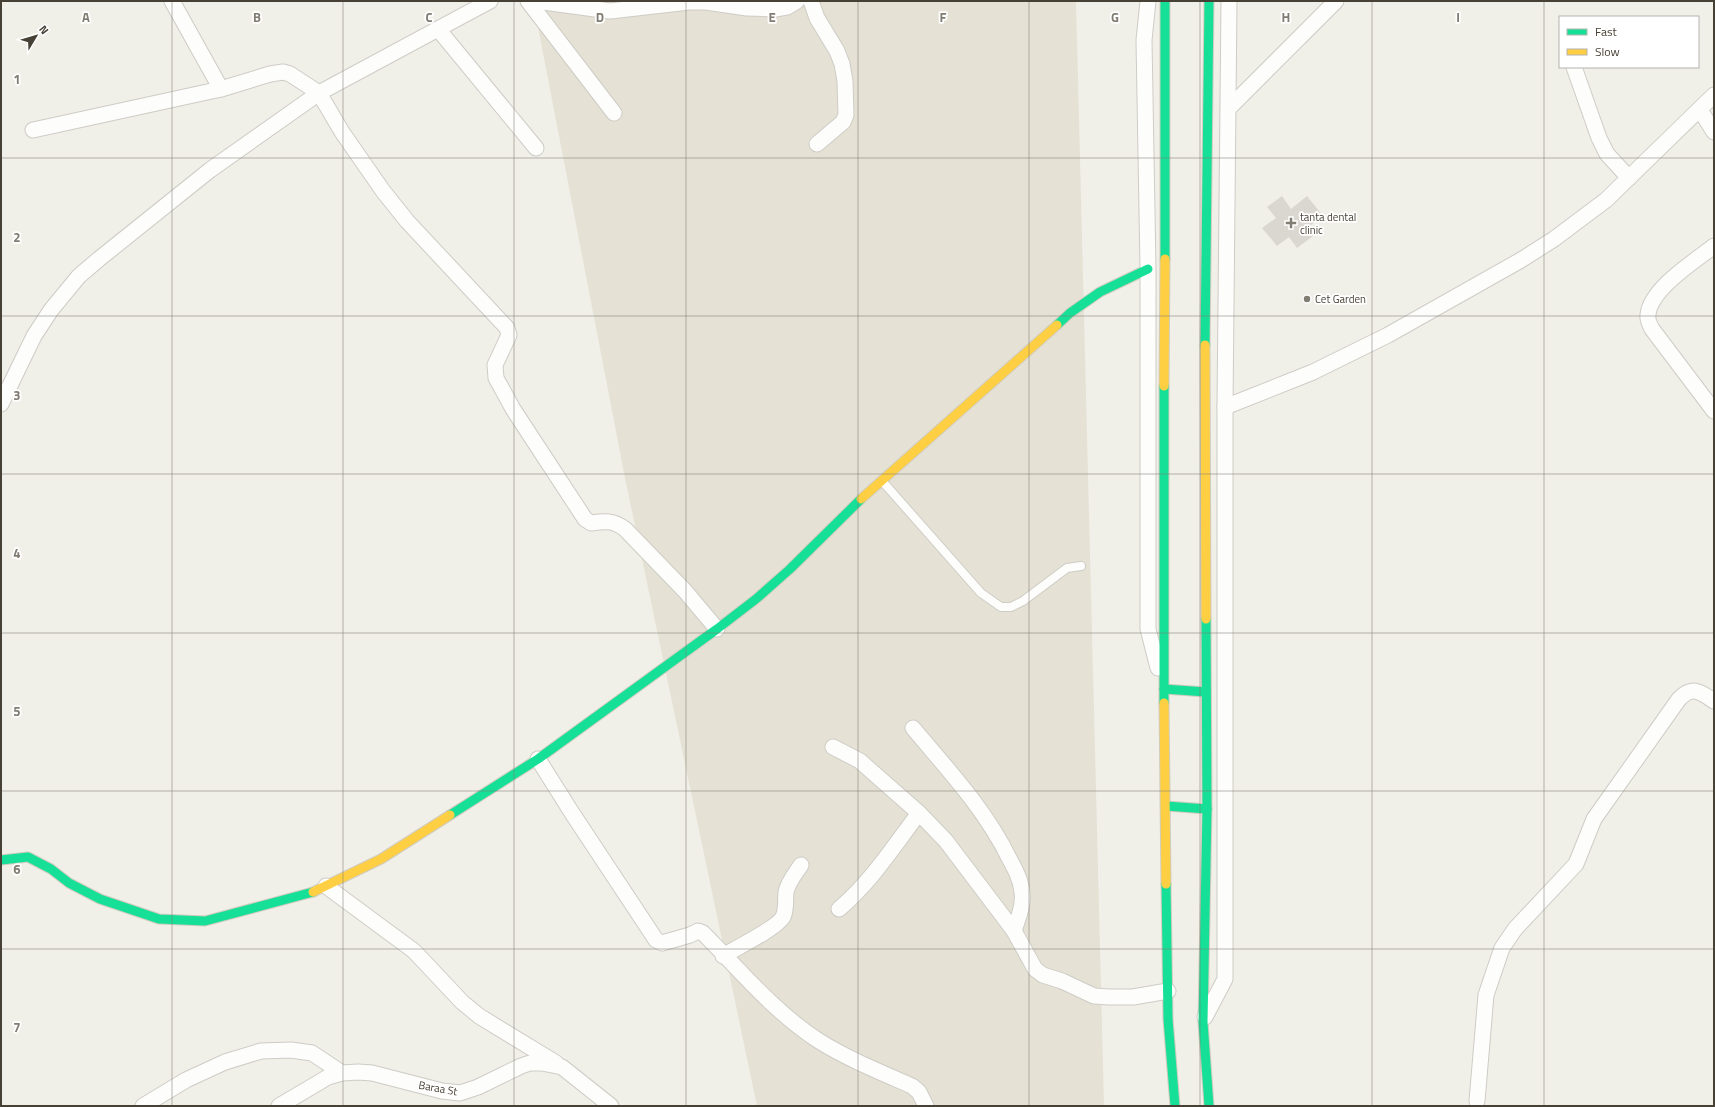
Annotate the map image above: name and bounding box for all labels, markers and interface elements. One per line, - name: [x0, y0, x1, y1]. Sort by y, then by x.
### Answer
- text: A: [82, 7, 90, 27]
- text: B: [253, 7, 261, 27]
- text: C: [425, 7, 433, 27]
- text: D: [596, 7, 604, 27]
- text: E: [768, 7, 776, 27]
- text: F: [940, 7, 947, 27]
- text: G: [1111, 7, 1119, 27]
- text: H: [1282, 7, 1290, 27]
- text: I: [1456, 7, 1460, 27]
- north arrow: [16, 16, 56, 56]
- legend: [1559, 16, 1699, 68]
- text: N: [35, 22, 53, 38]
- text: Fast: [1595, 22, 1618, 41]
- text: Slow: [1595, 42, 1620, 61]
- text: 1: [13, 69, 21, 89]
- place label: tanta dental clinic: [1300, 209, 1356, 238]
- marker: tanta dental clinic: [1285, 217, 1297, 229]
- text: 2: [13, 227, 21, 247]
- place label: Cet Garden: [1315, 291, 1366, 307]
- marker: Cet Garden: [1302, 294, 1312, 304]
- text: 3: [13, 385, 21, 405]
- text: 4: [13, 543, 21, 563]
- text: 5: [13, 701, 21, 721]
- text: 6: [13, 859, 21, 879]
- text: 7: [13, 1017, 21, 1037]
- street label: Baraa St: [417, 1077, 459, 1099]

